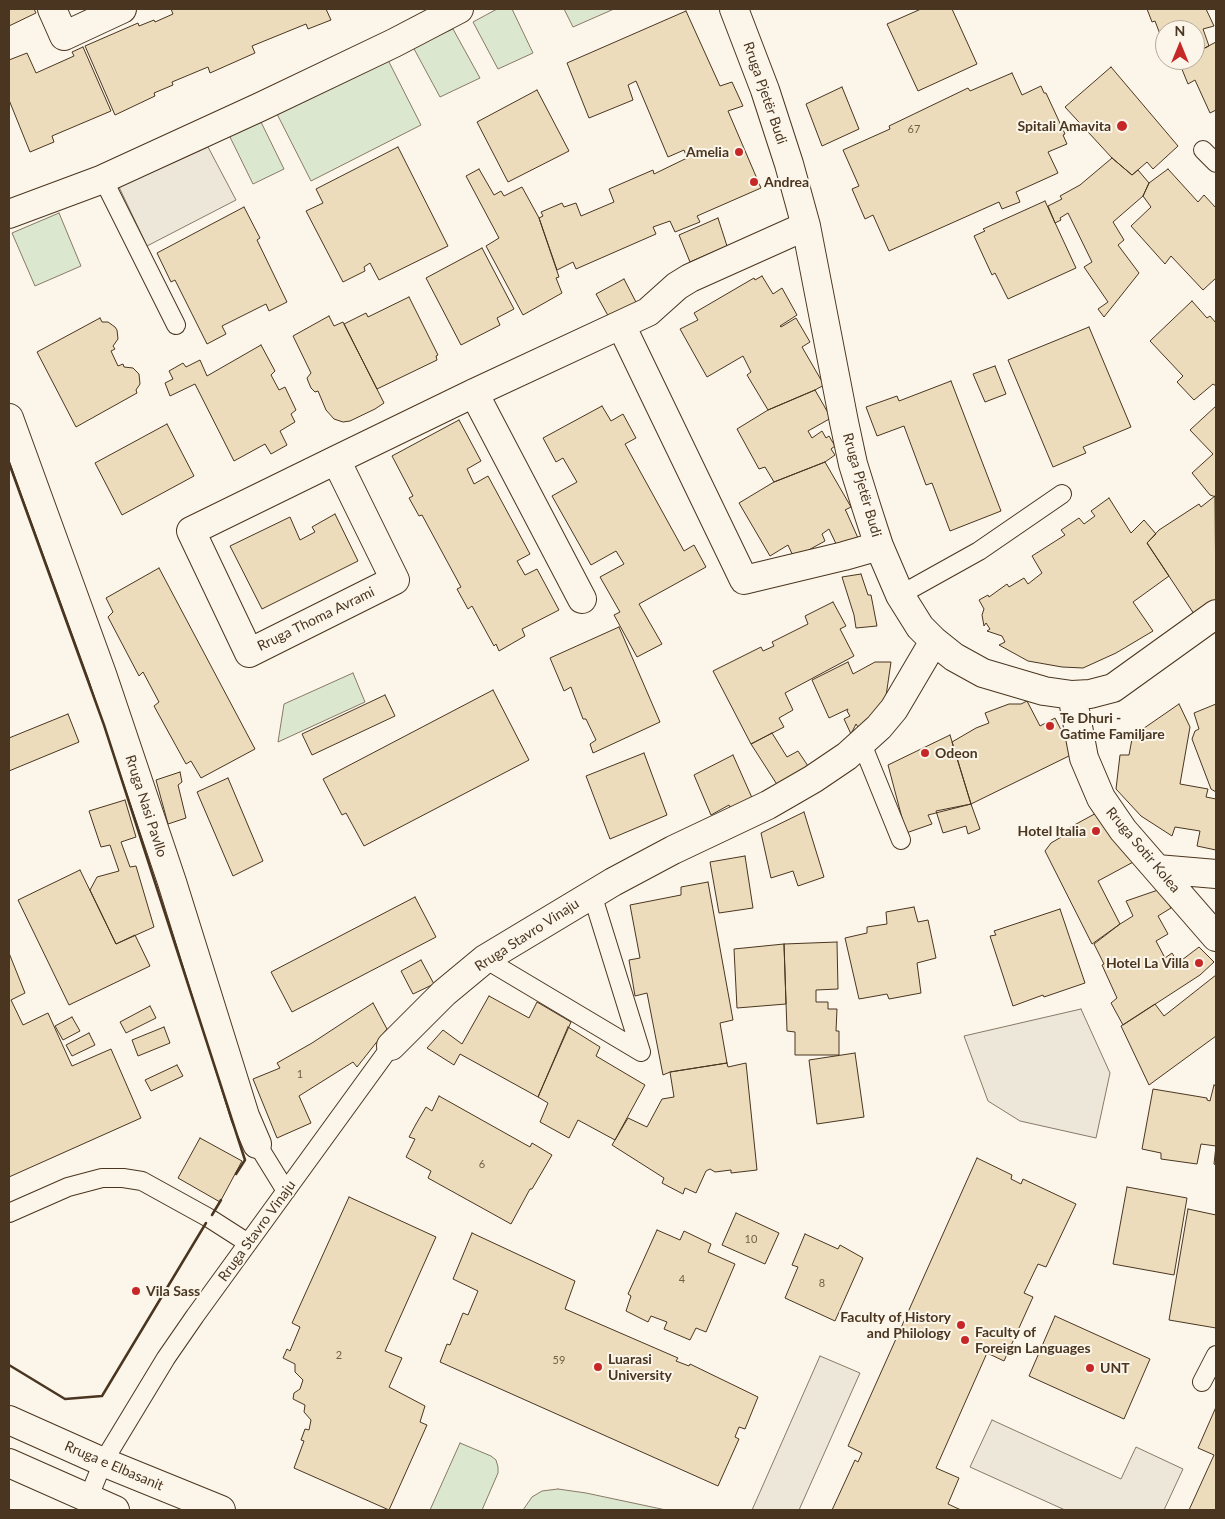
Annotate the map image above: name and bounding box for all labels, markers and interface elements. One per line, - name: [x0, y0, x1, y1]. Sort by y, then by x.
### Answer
- north arrow: [1155, 20, 1205, 70]
- text: N: [1175, 22, 1185, 39]
- street label: Rruga Pjetër Budi: [740, 39, 790, 147]
- place label: Spitali Amavita: [1018, 118, 1111, 134]
- marker: Spitali Amavita: [1115, 119, 1129, 133]
- house number: 67: [908, 122, 920, 136]
- place label: Amelia: [686, 144, 729, 160]
- marker: Amelia: [733, 146, 745, 158]
- place label: Andrea: [764, 174, 809, 190]
- marker: Andrea: [748, 176, 760, 188]
- street label: Rruga Pjetër Budi: [839, 431, 885, 539]
- street label: Rruga Thoma Avrami: [255, 583, 377, 655]
- place label: Te Dhuri - Gatime Familjare: [1060, 710, 1165, 742]
- marker: Te Dhuri - Gatime Familjare: [1044, 720, 1056, 732]
- place label: Odeon: [935, 745, 978, 761]
- marker: Odeon: [919, 747, 931, 759]
- street label: Rruga Nasi Pavllo: [122, 753, 170, 859]
- street label: Rruga Sotir Kolea: [1102, 804, 1184, 896]
- place label: Hotel Italia: [1018, 823, 1086, 839]
- marker: Hotel Italia: [1090, 825, 1102, 837]
- street label: Rruga Stavro Vinaju: [472, 895, 582, 975]
- place label: Hotel La Villa: [1106, 955, 1189, 971]
- marker: Hotel La Villa: [1193, 957, 1205, 969]
- house number: 1: [297, 1067, 303, 1081]
- house number: 6: [479, 1157, 485, 1171]
- street label: Rruga Stavro Vinaju: [215, 1177, 299, 1285]
- house number: 10: [745, 1232, 757, 1246]
- house number: 4: [679, 1272, 685, 1286]
- house number: 8: [819, 1276, 825, 1290]
- place label: Vila Sass: [146, 1283, 200, 1299]
- marker: Vila Sass: [130, 1285, 142, 1297]
- place label: Faculty of History and Philology: [840, 1309, 951, 1341]
- marker: Faculty of History and Philology: [955, 1319, 967, 1331]
- place label: Faculty of Foreign Languages: [975, 1324, 1091, 1356]
- marker: Faculty of Foreign Languages: [959, 1334, 971, 1346]
- house number: 2: [336, 1348, 342, 1362]
- place label: Luarasi University: [608, 1351, 672, 1384]
- house number: 59: [553, 1353, 565, 1367]
- place label: UNT: [1100, 1360, 1130, 1376]
- marker: Luarasi University: [592, 1361, 604, 1373]
- marker: UNT: [1084, 1362, 1096, 1374]
- street label: Rruga e Elbasanit: [62, 1438, 166, 1494]

